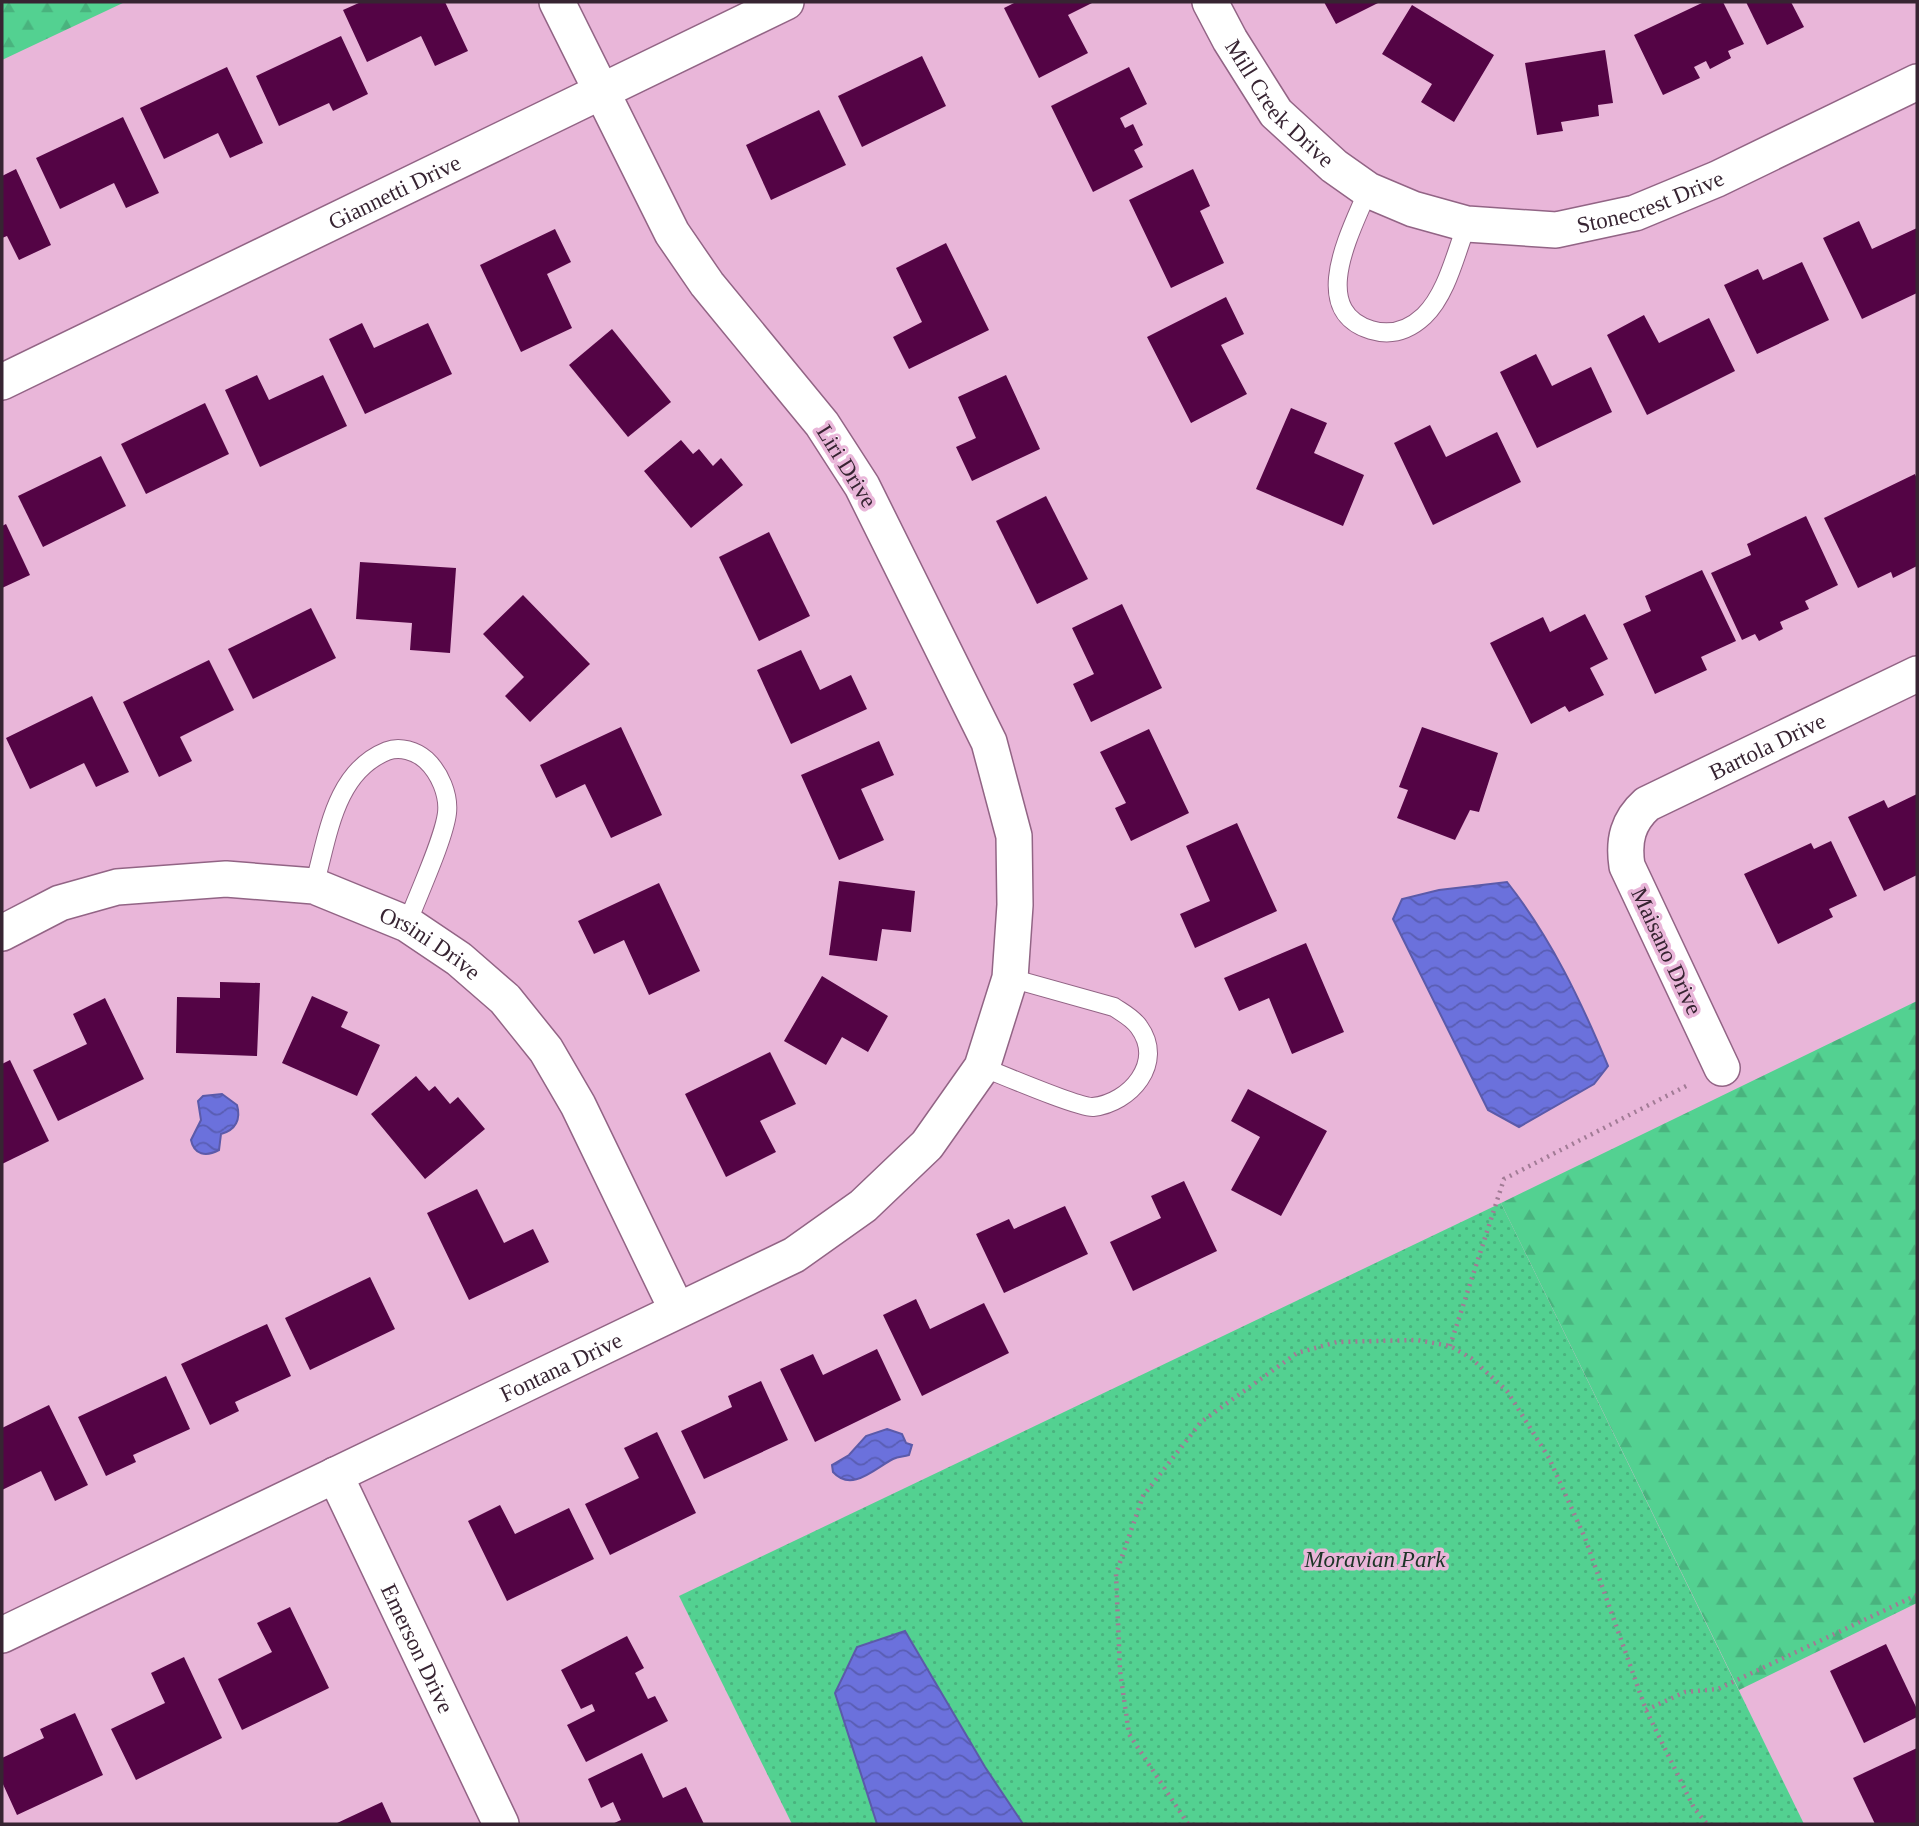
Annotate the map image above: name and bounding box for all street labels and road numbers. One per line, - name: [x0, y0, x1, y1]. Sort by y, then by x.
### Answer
- street label: Mill Creek Drive: [1220, 35, 1339, 173]
- street label: Giannetti Drive: [324, 150, 465, 235]
- street label: Stonecrest Drive: [1574, 166, 1728, 238]
- street label: Liri Drive: [811, 420, 882, 512]
- street label: Bartola Drive: [1705, 708, 1830, 785]
- street label: Maisano Drive: [1626, 884, 1707, 1019]
- street label: Orsini Drive: [376, 902, 485, 985]
- street label: Fontana Drive: [496, 1327, 626, 1407]
- street label: Emerson Drive: [376, 1580, 458, 1717]

